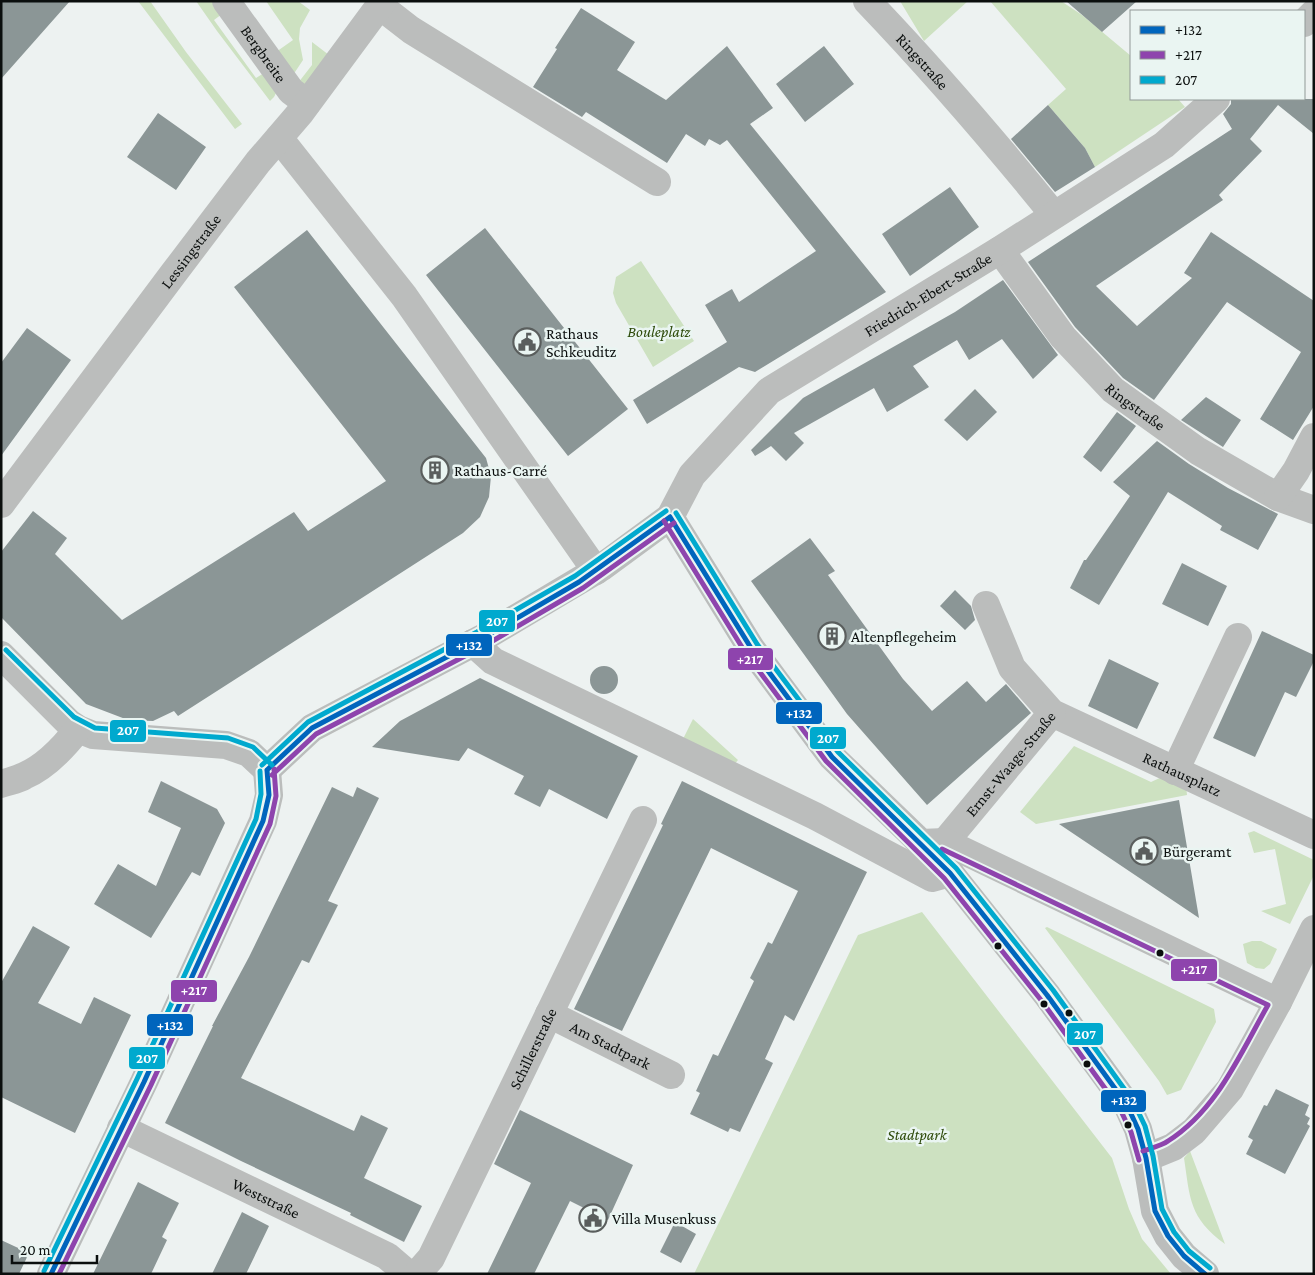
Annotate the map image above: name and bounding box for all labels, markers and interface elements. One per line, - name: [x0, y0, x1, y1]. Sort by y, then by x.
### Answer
- legend: [1130, 10, 1305, 100]
- street label: Bergbreite: [237, 22, 290, 86]
- text: +132: [1175, 22, 1202, 38]
- street label: Ringstraße: [893, 30, 952, 93]
- text: +217: [1175, 47, 1202, 63]
- text: 207: [1175, 72, 1197, 88]
- street label: Lessingstraße: [157, 211, 224, 292]
- street label: Friedrich-Ebert-Straße: [861, 249, 995, 340]
- park label: Bouleplatz: [627, 323, 692, 341]
- place label: Rathaus Schkeuditz: [546, 325, 617, 360]
- public building icon: Rathaus Schkeuditz: [512, 327, 542, 357]
- street label: Ringstraße: [1102, 379, 1168, 434]
- building icon: Rathaus-Carré: [420, 455, 450, 485]
- place label: Rathaus-Carré: [454, 462, 547, 479]
- line badge: 207: [478, 609, 516, 633]
- text: 207: [486, 613, 508, 629]
- building icon: Altenpflegeheim: [817, 621, 847, 651]
- place label: Altenpflegeheim: [851, 628, 957, 646]
- line badge: +132: [445, 633, 493, 657]
- text: +132: [456, 637, 482, 653]
- line badge: +217: [727, 647, 774, 671]
- text: +217: [737, 651, 763, 667]
- line badge: +132: [775, 701, 823, 725]
- text: +132: [786, 705, 812, 721]
- street label: Ernst-Waage-Straße: [962, 708, 1059, 820]
- line badge: 207: [109, 719, 147, 743]
- text: 207: [117, 722, 139, 738]
- line badge: 207: [809, 726, 847, 750]
- text: 207: [817, 730, 839, 746]
- street label: Rathausplatz: [1140, 749, 1224, 800]
- public building icon: Bürgeramt: [1129, 836, 1159, 866]
- place label: Bürgeramt: [1163, 843, 1232, 861]
- unlabelled marker: [993, 941, 1003, 951]
- unlabelled marker: [1155, 948, 1165, 958]
- line badge: +217: [1170, 958, 1218, 982]
- text: +217: [1181, 961, 1207, 977]
- line badge: +217: [170, 979, 218, 1003]
- text: +217: [181, 982, 207, 998]
- unlabelled marker: [1039, 999, 1049, 1009]
- street label: Schillerstraße: [506, 1005, 560, 1092]
- unlabelled marker: [1064, 1008, 1074, 1018]
- line badge: +132: [146, 1013, 194, 1037]
- text: +132: [157, 1017, 183, 1033]
- street label: Am Stadtpark: [567, 1018, 654, 1073]
- line badge: 207: [1066, 1022, 1104, 1046]
- text: 207: [1074, 1026, 1096, 1042]
- line badge: 207: [128, 1046, 166, 1070]
- text: 207: [136, 1050, 158, 1066]
- unlabelled marker: [1082, 1059, 1092, 1069]
- line badge: +132: [1100, 1089, 1147, 1113]
- text: +132: [1111, 1092, 1137, 1108]
- unlabelled marker: [1123, 1120, 1133, 1130]
- park label: Stadtpark: [887, 1126, 948, 1144]
- street label: Weststraße: [229, 1175, 302, 1222]
- public building icon: Villa Musenkuss: [578, 1203, 608, 1233]
- place label: Villa Musenkuss: [612, 1210, 716, 1227]
- scale bar: [12, 1232, 98, 1264]
- text: 20 m: [20, 1242, 51, 1258]

